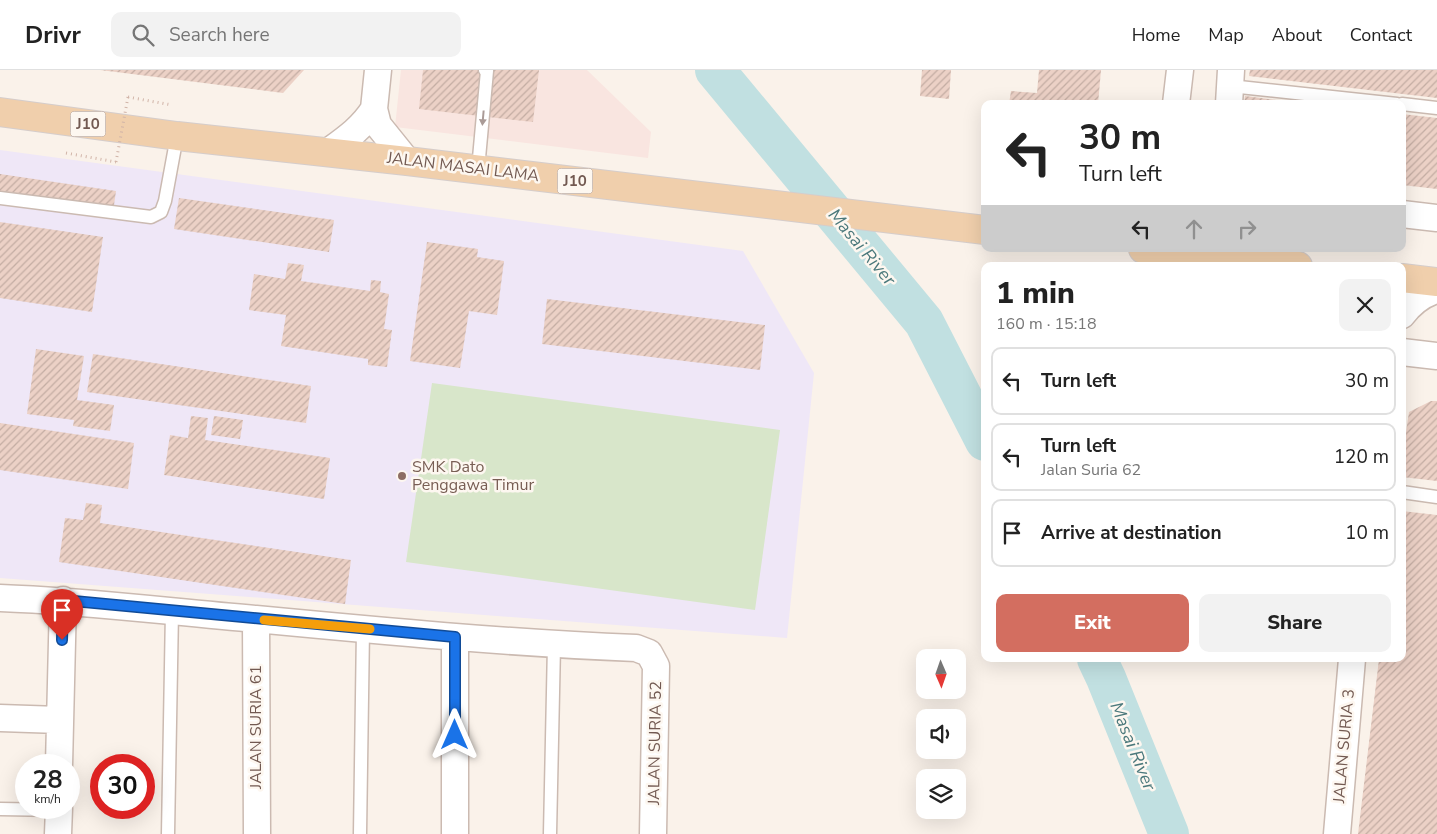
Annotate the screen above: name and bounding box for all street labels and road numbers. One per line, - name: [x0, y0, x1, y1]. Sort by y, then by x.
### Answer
- road number: J10: [70, 112, 106, 136]
- street label: JALAN MASAI LAMA: [385, 147, 541, 187]
- road number: J10: [558, 168, 592, 194]
- street label: JALAN SURIA 61: [245, 665, 267, 790]
- street label: JALAN SURIA 52: [643, 681, 667, 806]
- street label: JALAN SURIA 3: [1328, 688, 1360, 805]

